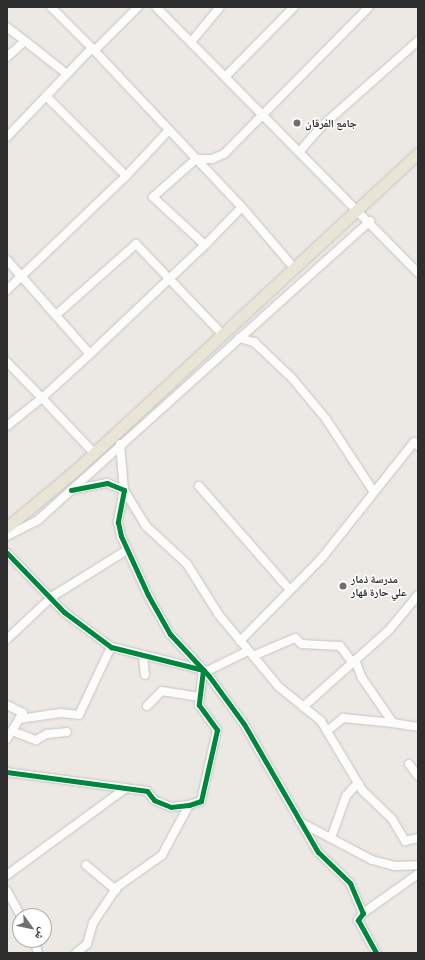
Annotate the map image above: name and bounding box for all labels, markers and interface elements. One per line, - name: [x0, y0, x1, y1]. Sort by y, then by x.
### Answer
- place label: جامع الفرقان: [305, 116, 357, 130]
- marker: جامع الفرقان: [292, 118, 302, 128]
- place label: مدرسة ذمار علي حارة قهار: [351, 573, 407, 599]
- marker: مدرسة ذمار علي حارة قهار: [338, 581, 348, 591]
- north arrow: [12, 908, 52, 948]
- text: ش: [32, 925, 50, 943]

